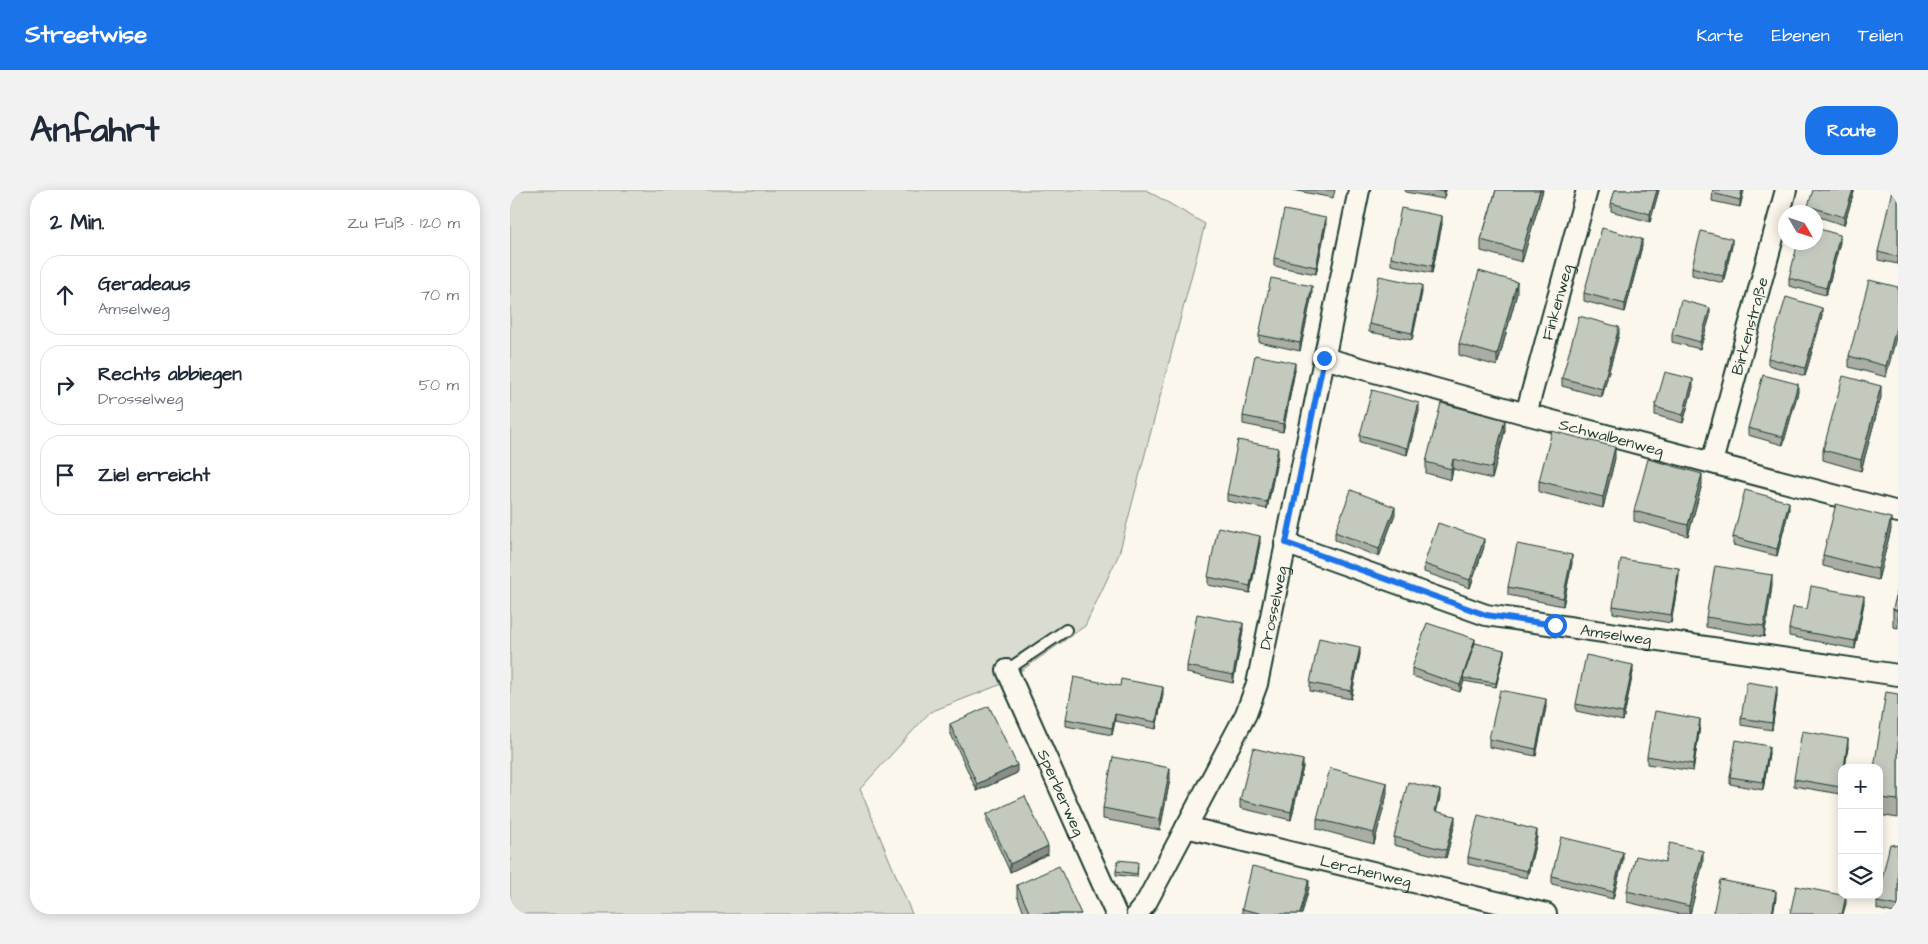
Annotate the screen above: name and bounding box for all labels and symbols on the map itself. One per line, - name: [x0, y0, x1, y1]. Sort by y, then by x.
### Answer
- north arrow: [1778, 205, 1823, 250]
- street label: Finkenweg: [1537, 262, 1579, 343]
- street label: Birkenstraße: [1726, 274, 1774, 378]
- route end: [1313, 347, 1336, 370]
- street label: Schwalbenweg: [1556, 413, 1666, 463]
- street label: Drosselweg: [1254, 564, 1294, 652]
- route start: [1544, 614, 1567, 637]
- street label: Amselweg: [1579, 619, 1653, 652]
- street label: Sperberweg: [1032, 746, 1090, 840]
- street label: Lerchenweg: [1318, 850, 1413, 894]

